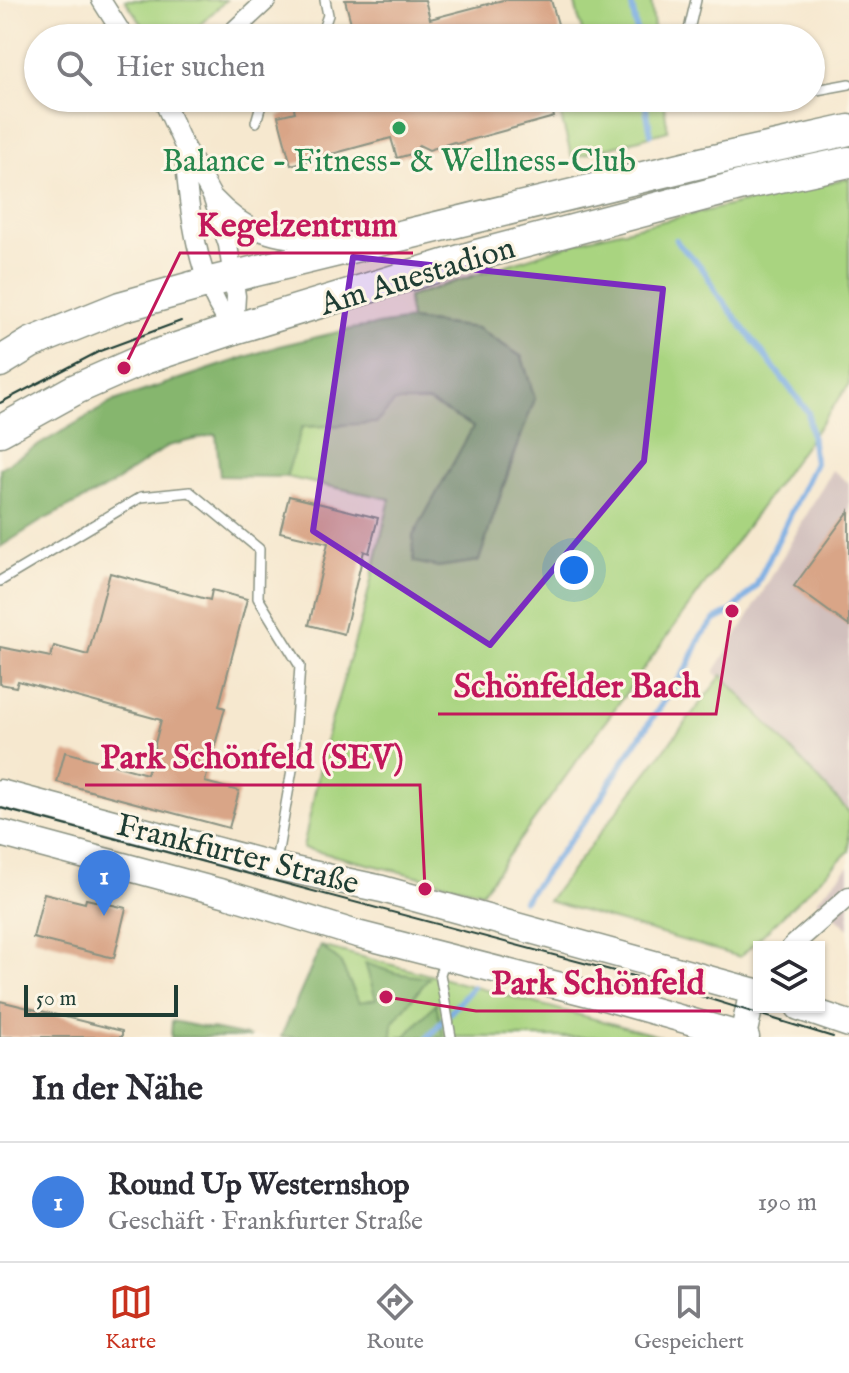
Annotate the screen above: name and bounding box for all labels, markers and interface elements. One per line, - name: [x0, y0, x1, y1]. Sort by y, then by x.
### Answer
- search box: [24, 24, 825, 112]
- icon: search: [52, 46, 96, 90]
- text: Hier suchen: [116, 49, 266, 87]
- marker: Balance - Fitness- & Wellness-Club: [390, 119, 408, 137]
- place label: Balance - Fitness- & Wellness-Club: [162, 142, 636, 183]
- callout: Kegelzentrum: [180, 195, 413, 253]
- text: Kegelzentrum: [197, 205, 397, 248]
- street label: Am Auestadion: [314, 228, 520, 327]
- your location: [554, 550, 594, 590]
- callout: Schönfelder Bach: [438, 656, 716, 714]
- text: Schönfelder Bach: [454, 666, 701, 709]
- callout: Park Schönfeld (SEV): [85, 727, 420, 785]
- text: Park Schönfeld (SEV): [100, 737, 404, 780]
- street label: Frankfurter Straße: [112, 806, 363, 905]
- pin: 1: [78, 850, 130, 916]
- map controls: [753, 941, 825, 1013]
- button: layers: [753, 941, 825, 1013]
- callout: Park Schönfeld: [476, 953, 721, 1011]
- text: Park Schönfeld: [491, 963, 706, 1006]
- scale bar: [24, 981, 178, 1017]
- text: 50 m: [36, 985, 77, 1013]
- text: In der Nähe: [32, 1068, 203, 1111]
- text: Round Up Westernshop: [108, 1167, 410, 1205]
- text: 1: [53, 1186, 63, 1219]
- text: 190 m: [757, 1186, 817, 1219]
- text: Geschäft · Frankfurter Straße: [108, 1205, 423, 1238]
- tab: Karte: [105, 1280, 156, 1356]
- tab: Route: [366, 1280, 424, 1356]
- tab: Gespeichert: [634, 1280, 744, 1356]

